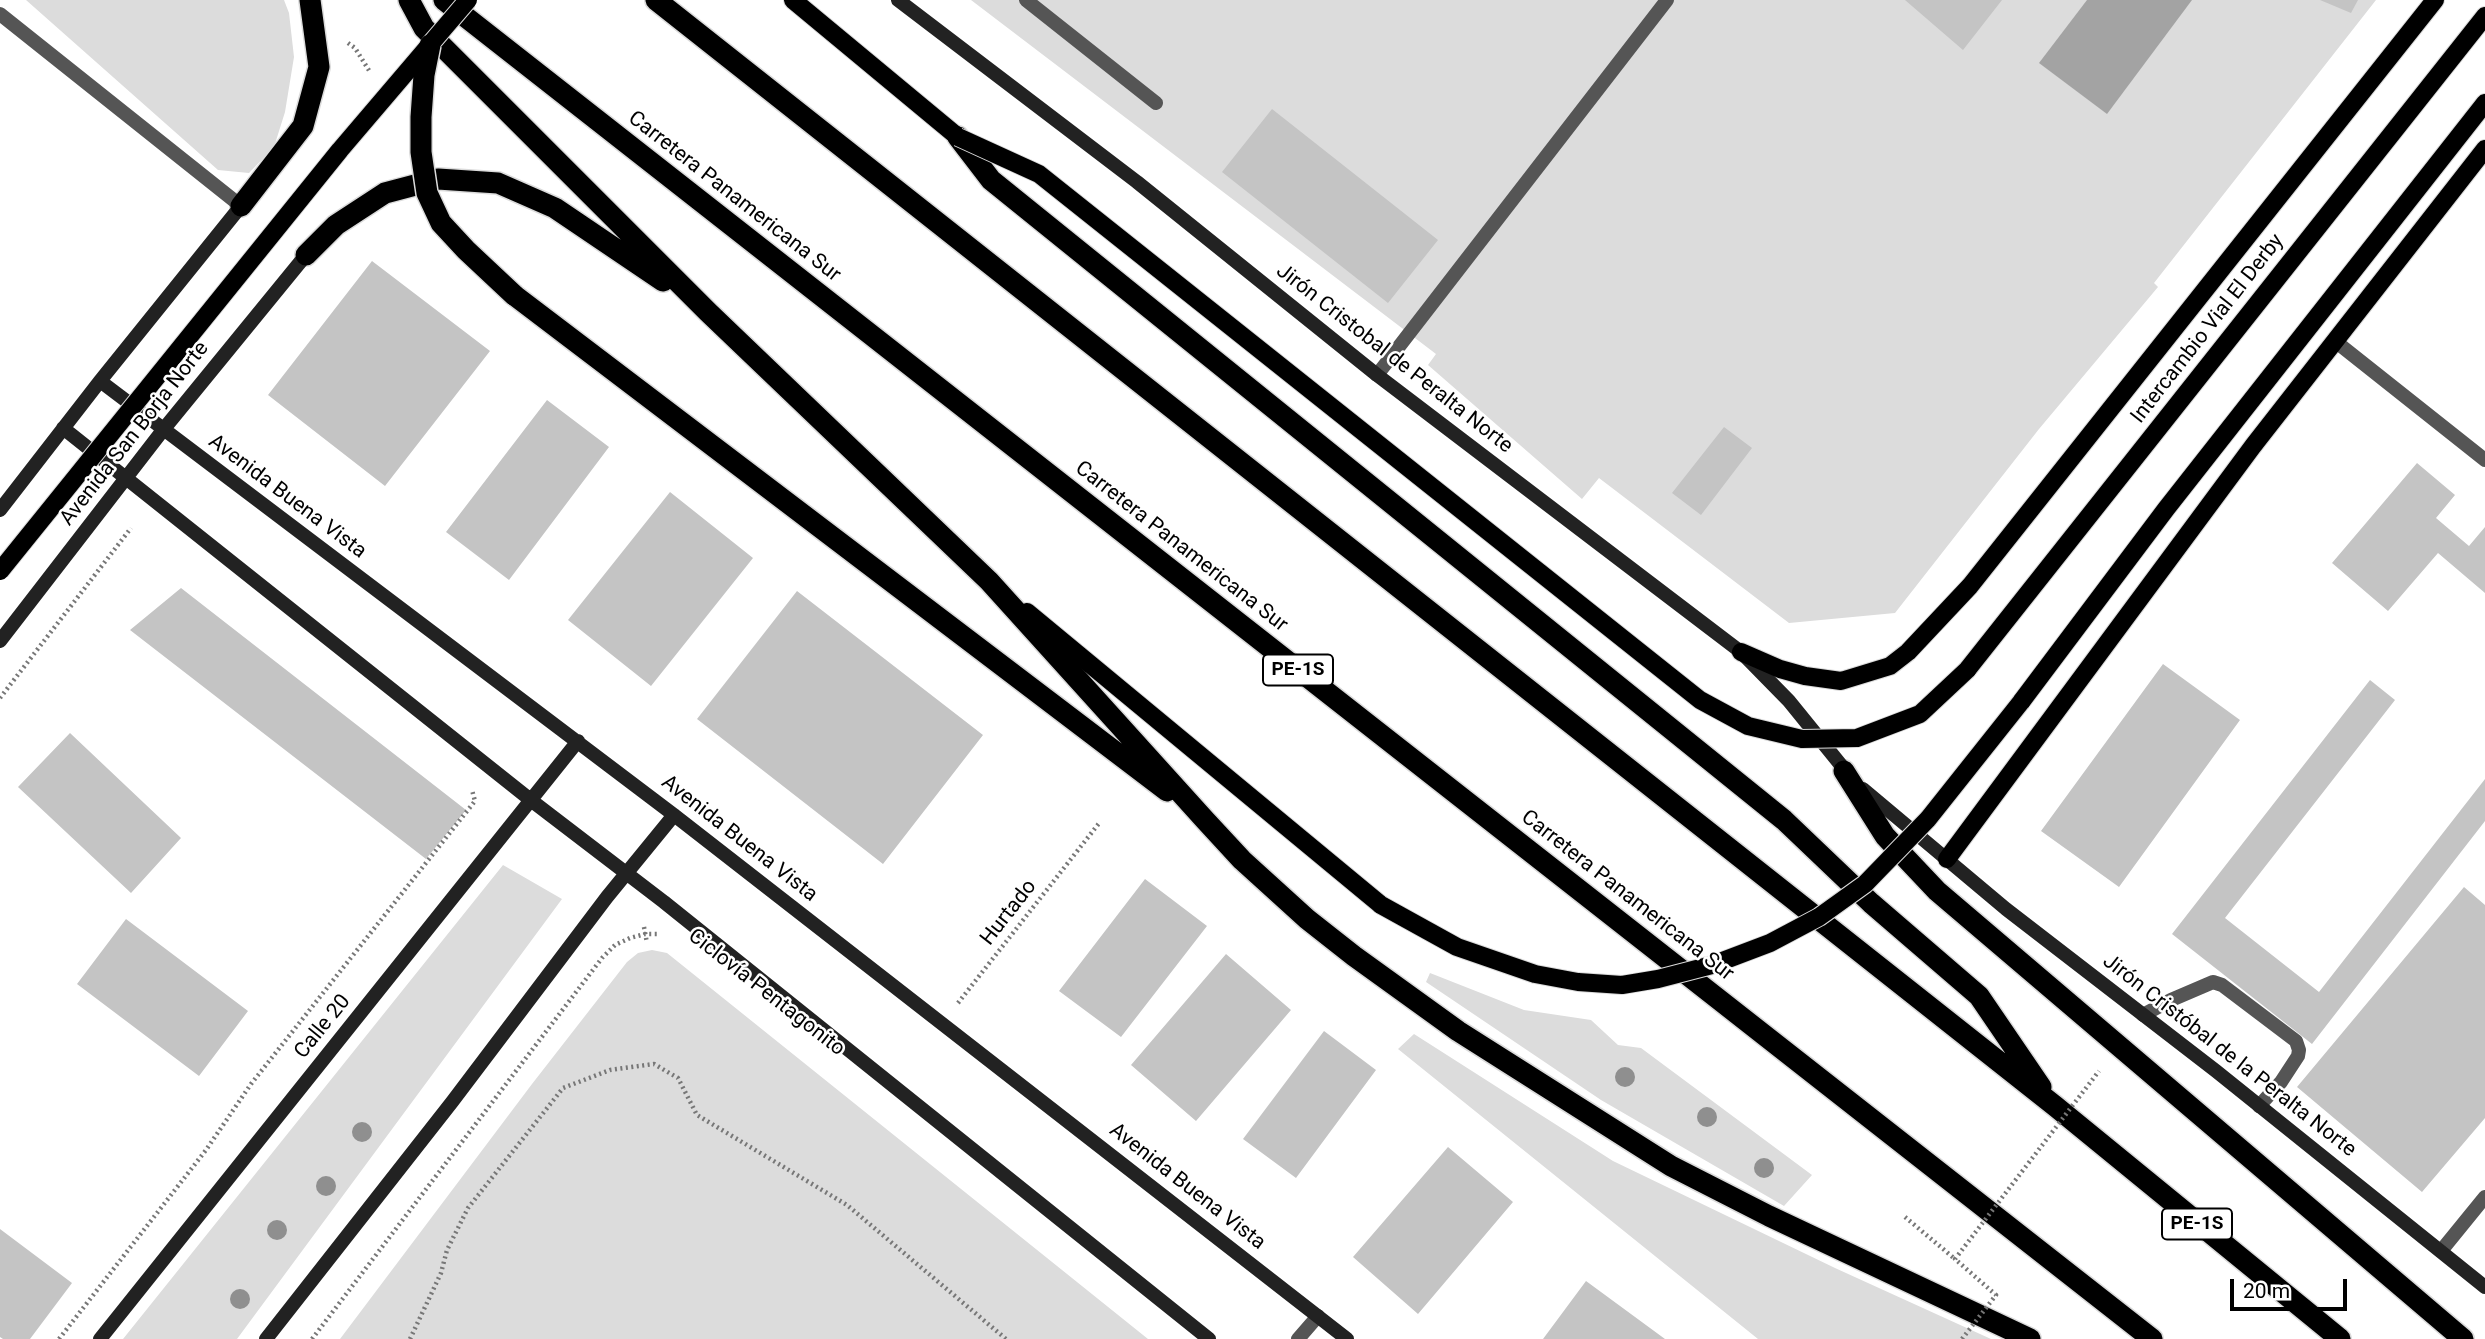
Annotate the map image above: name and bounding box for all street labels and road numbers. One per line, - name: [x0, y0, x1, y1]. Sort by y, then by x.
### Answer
- street label: Carretera Panamericana Sur: [623, 106, 845, 288]
- street label: Intercambio Vial El Derby: [2126, 229, 2290, 429]
- street label: Jirón Cristobal de Peralta Norte: [1271, 259, 1517, 459]
- street label: Avenida San Borja Norte: [55, 337, 215, 531]
- street label: Avenida Buena Vista: [203, 429, 371, 565]
- street label: Carretera Panamericana Sur: [1070, 456, 1292, 638]
- road number: PE-1S: [1263, 654, 1333, 685]
- street label: Avenida Buena Vista: [656, 770, 822, 908]
- street label: Carretera Panamericana Sur: [1516, 805, 1738, 987]
- street label: Hurtado: [976, 875, 1042, 951]
- street label: Ciclovía Pentagonito: [683, 924, 849, 1062]
- street label: Jirón Cristóbal de la Peralta Norte: [2097, 949, 2361, 1163]
- street label: Calle 20: [290, 990, 356, 1064]
- street label: Avenida Buena Vista: [1104, 1118, 1270, 1256]
- road number: PE-1S: [2162, 1208, 2232, 1240]

